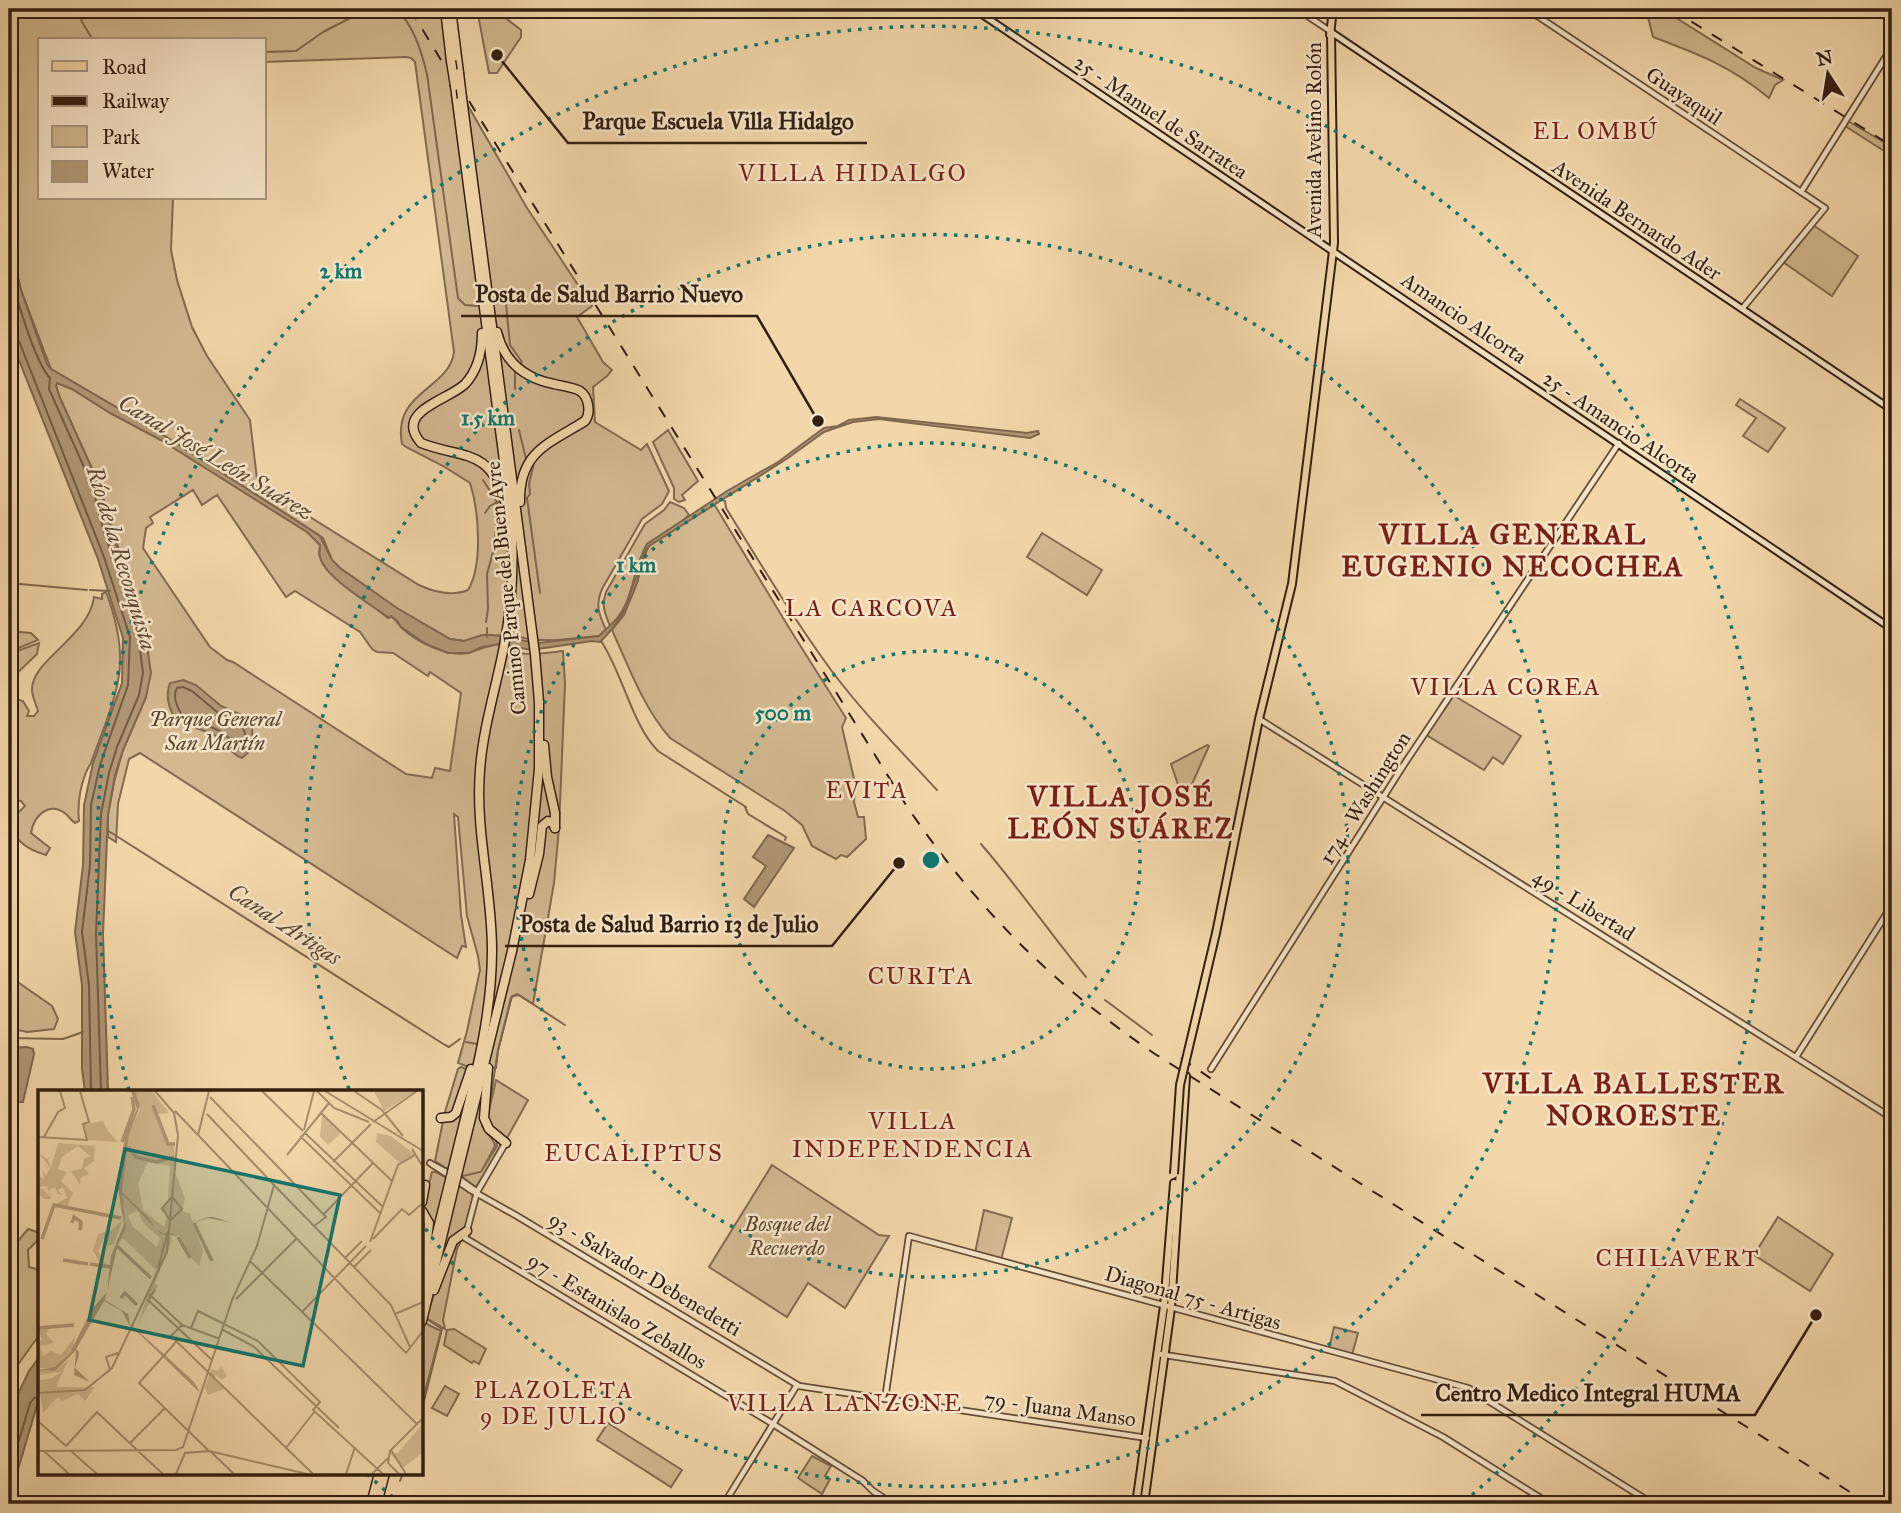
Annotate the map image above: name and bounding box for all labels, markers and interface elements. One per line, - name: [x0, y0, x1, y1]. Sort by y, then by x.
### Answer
- legend: [38, 38, 266, 200]
- north arrow: [1792, 38, 1862, 108]
- street label: Avenida Avelino Rolón: [1301, 42, 1327, 239]
- text: N: [1814, 45, 1835, 71]
- street label: 25 - Manuel de Sarratea: [1069, 49, 1253, 185]
- text: Road: [102, 54, 147, 80]
- street label: Guayaquil: [1641, 61, 1727, 131]
- text: Railway: [102, 88, 170, 114]
- callout: Parque Escuela Villa Hidalgo: [568, 99, 867, 143]
- text: Parque Escuela Villa Hidalgo: [582, 107, 854, 136]
- district label: EL OMBÚ: [1533, 116, 1659, 145]
- text: Park: [102, 124, 140, 150]
- street label: Avenida Bernardo Ader: [1547, 153, 1727, 286]
- text: Water: [102, 158, 154, 184]
- district label: VILLA HIDALGO: [737, 158, 968, 188]
- text: 2 km: [320, 258, 362, 284]
- street label: Amancio Alcorta: [1396, 266, 1532, 369]
- callout: Posta de Salud Barrio Nuevo: [461, 272, 757, 316]
- text: Posta de Salud Barrio Nuevo: [475, 280, 743, 308]
- street label: 25 - Amancio Alcorta: [1538, 365, 1704, 489]
- water label: Canal José León Suárez: [114, 388, 318, 526]
- text: 1.5 km: [461, 405, 515, 431]
- street label: Camino Parque del Buen Ayre: [480, 460, 532, 716]
- water label: Río de la Reconquista: [80, 462, 163, 653]
- district label: VILLA GENERAL EUGENIO NECOCHEA: [1341, 517, 1685, 584]
- text: 1 km: [616, 552, 656, 578]
- district label: LA CARCOVA: [785, 593, 959, 623]
- district label: VILLA COREA: [1409, 672, 1602, 702]
- text: 500 m: [755, 700, 812, 726]
- park label: Parque General San Martín: [149, 706, 283, 756]
- street label: 174 - Washington: [1314, 727, 1416, 869]
- district label: EVITA: [826, 776, 908, 804]
- district label: VILLA JOSÉ LEÓN SUÁREZ: [1008, 778, 1234, 846]
- centre of rings: [919, 848, 943, 872]
- street label: 49 - Libertad: [1528, 863, 1640, 947]
- water label: Canal Artigas: [223, 877, 347, 971]
- callout: Posta de Salud Barrio 13 de Julio: [505, 902, 832, 946]
- text: Posta de Salud Barrio 13 de Julio: [519, 910, 819, 939]
- district label: CURITA: [868, 961, 974, 991]
- district label: VILLA BALLESTER NOROESTE: [1482, 1066, 1785, 1133]
- inset map: [38, 1090, 424, 1474]
- district label: VILLA INDEPENDENCIA: [792, 1106, 1034, 1164]
- district label: EUCALIPTUS: [544, 1138, 724, 1168]
- street label: 93 - Salvador Debenedetti: [544, 1206, 746, 1342]
- park label: Bosque del Recuerdo: [743, 1211, 832, 1261]
- district label: CHILAVERT: [1595, 1243, 1761, 1273]
- street label: 97 - Estanislao Zeballos: [523, 1247, 711, 1375]
- street label: Diagonal 75 - Artigas: [1102, 1260, 1284, 1336]
- callout: Centro Medico Integral HUMA: [1421, 1371, 1755, 1415]
- district label: PLAZOLETA 9 DE JULIO: [474, 1376, 634, 1430]
- text: Centro Medico Integral HUMA: [1435, 1379, 1741, 1408]
- street label: 79 - Juana Manso: [982, 1385, 1138, 1433]
- district label: VILLA LANZONE: [726, 1388, 963, 1418]

